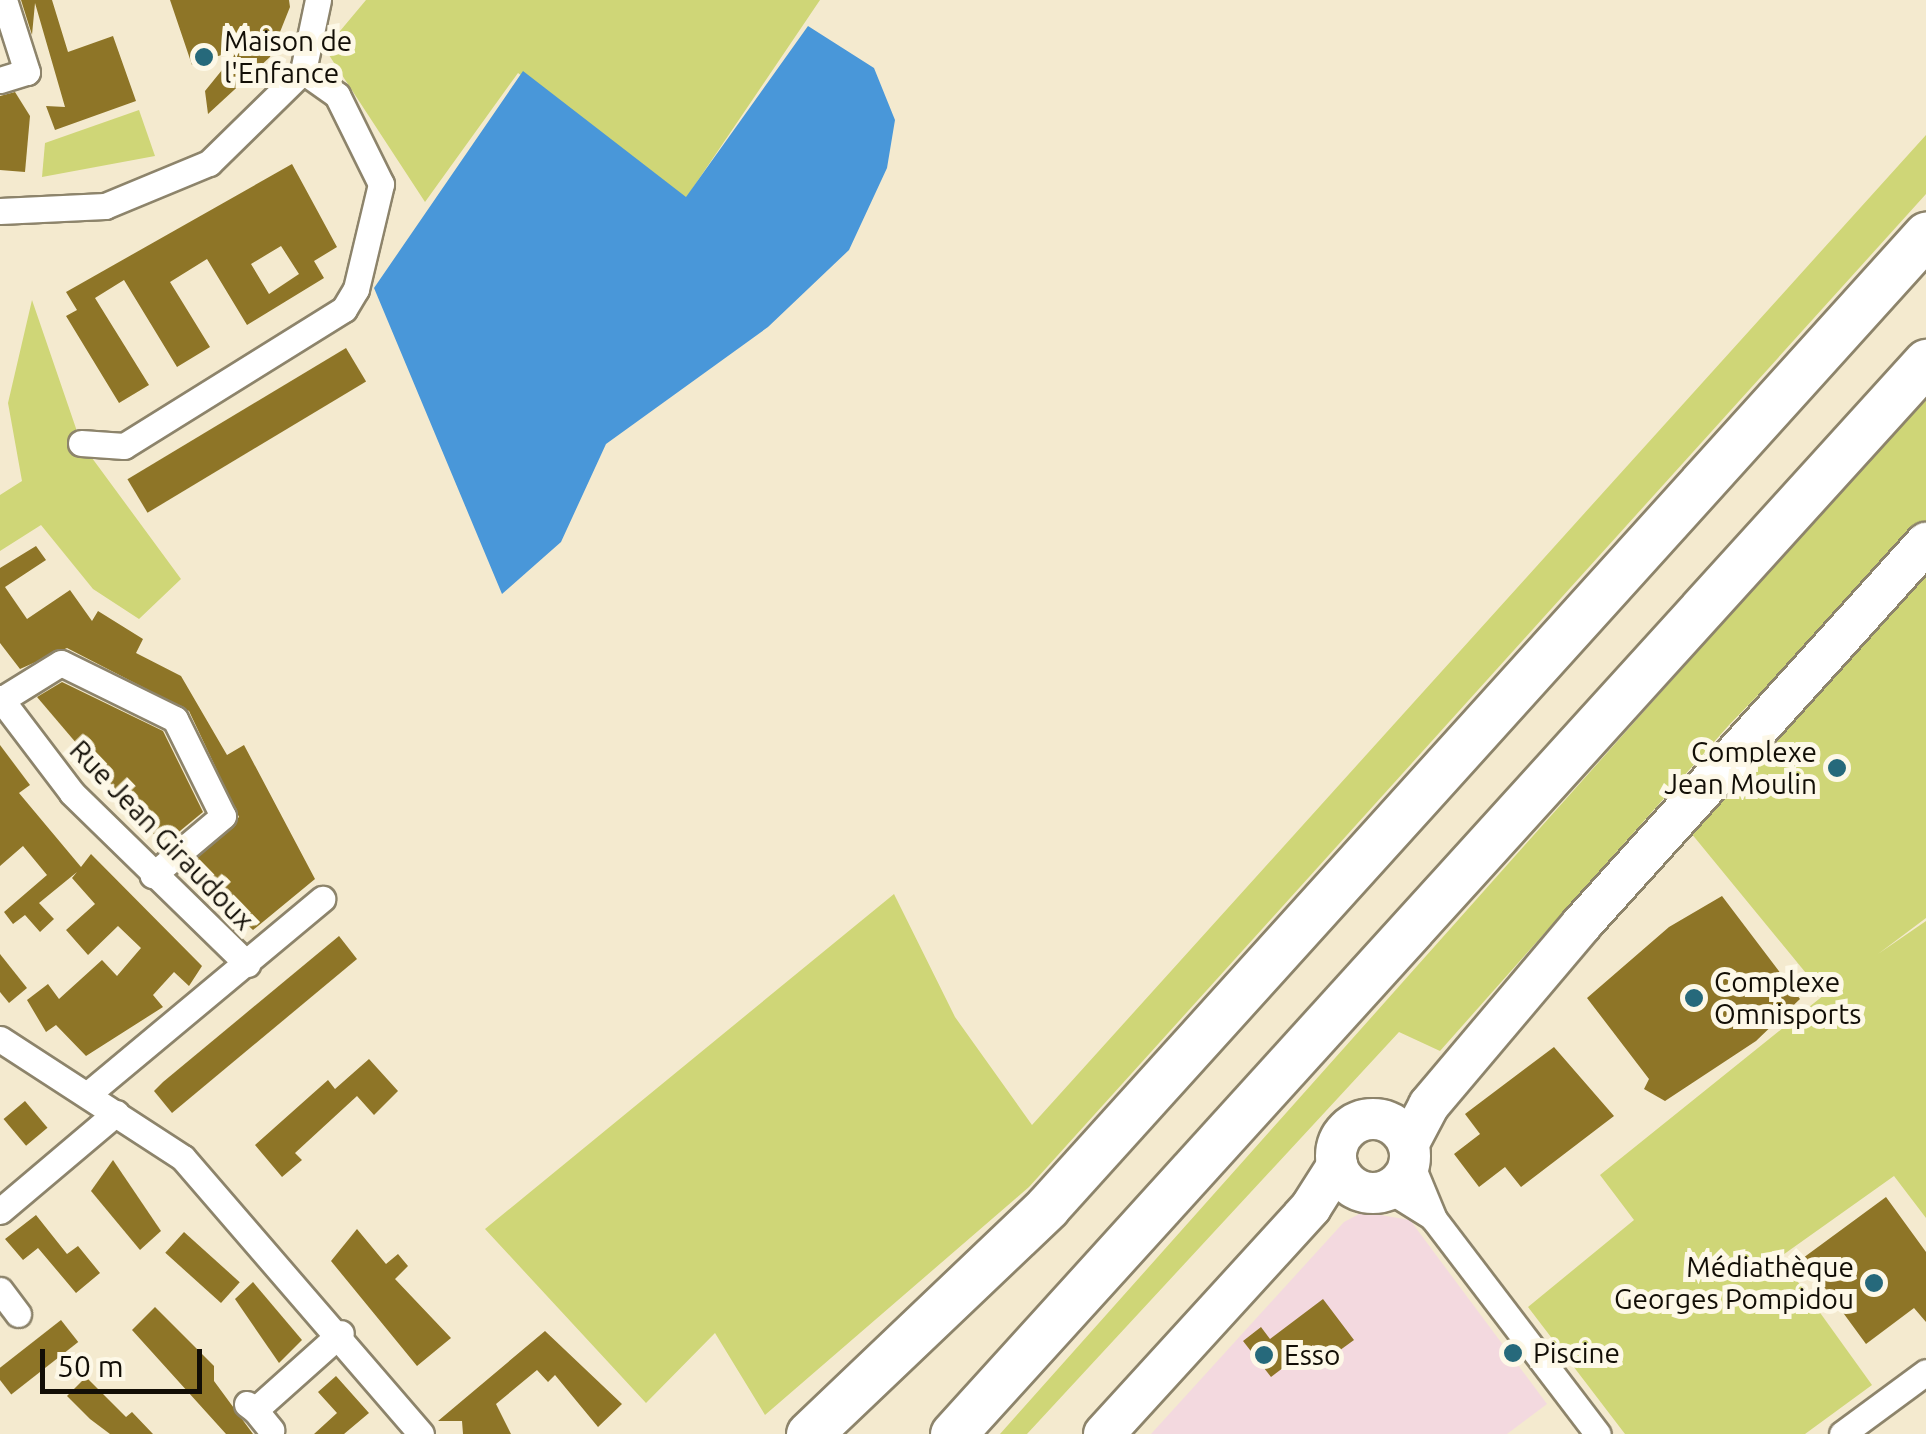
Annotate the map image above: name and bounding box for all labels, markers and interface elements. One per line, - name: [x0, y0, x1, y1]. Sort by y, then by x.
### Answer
- place label: Maison de l'Enfance: [224, 24, 352, 90]
- marker: Maison de l'Enfance: [193, 46, 215, 68]
- street label: Rue Jean Giraudoux: [63, 733, 261, 937]
- place label: Complexe Jean Moulin: [1664, 735, 1817, 801]
- marker: Complexe Jean Moulin: [1826, 757, 1848, 779]
- place label: Complexe Omnisports: [1714, 965, 1861, 1031]
- marker: Complexe Omnisports: [1683, 987, 1705, 1009]
- place label: Médiathèque Georges Pompidou: [1614, 1250, 1854, 1316]
- marker: Médiathèque Georges Pompidou: [1863, 1272, 1885, 1294]
- scale bar: [45, 1329, 208, 1391]
- place label: Piscine: [1533, 1336, 1620, 1370]
- place label: Esso: [1284, 1338, 1340, 1372]
- marker: Piscine: [1502, 1342, 1524, 1364]
- marker: Esso: [1253, 1344, 1275, 1366]
- text: 50 m: [57, 1349, 124, 1383]

